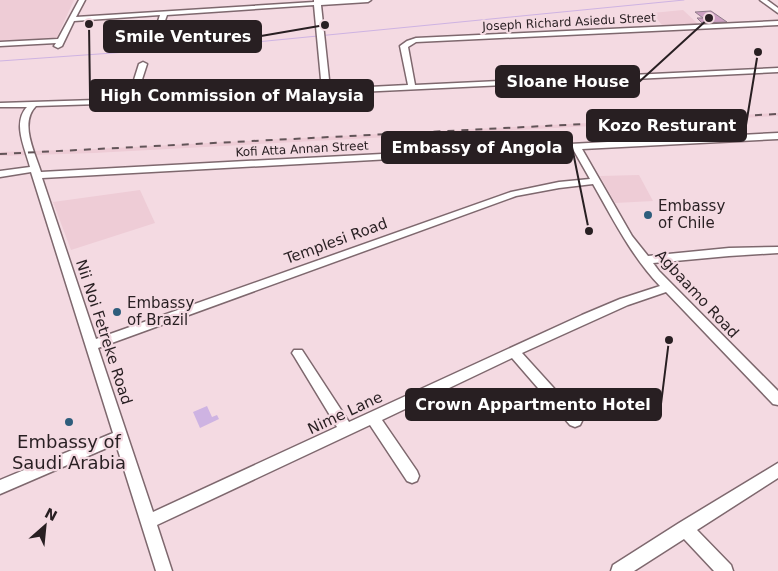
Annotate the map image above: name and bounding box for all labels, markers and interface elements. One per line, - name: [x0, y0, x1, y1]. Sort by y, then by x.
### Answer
- street label: Joseph Richard Asiedu Street: [481, 10, 656, 34]
- callout: Smile Ventures: [104, 21, 261, 52]
- text: Smile Ventures: [115, 27, 251, 46]
- callout: Sloane House: [496, 66, 639, 97]
- text: Sloane House: [507, 72, 630, 91]
- callout: High Commission of Malaysia: [90, 80, 373, 111]
- text: High Commission of Malaysia: [100, 86, 364, 105]
- callout: Kozo Resturant: [587, 110, 746, 141]
- text: Kozo Resturant: [598, 116, 737, 135]
- callout: Embassy of Angola: [382, 132, 572, 163]
- text: Embassy of Angola: [392, 138, 562, 157]
- street label: Kofi Atta Annan Street: [235, 139, 369, 159]
- place label: Embassy of Chile: [658, 197, 725, 232]
- marker: Embassy of Chile: [642, 209, 654, 221]
- street label: Templesi Road: [281, 214, 390, 268]
- street label: Agbaamo Road: [652, 246, 742, 342]
- street label: Nii Noi Fetreke Road: [72, 257, 136, 407]
- place label: Embassy of Brazil: [127, 294, 194, 329]
- marker: Embassy of Brazil: [111, 306, 123, 318]
- street label: Nime Lane: [305, 388, 385, 438]
- callout: Crown Appartmento Hotel: [406, 389, 661, 420]
- text: Crown Appartmento Hotel: [415, 395, 651, 414]
- marker: Embassy of Saudi Arabia: [63, 416, 75, 428]
- place label: Embassy of Saudi Arabia: [12, 431, 126, 473]
- north arrow: [20, 501, 70, 551]
- text: N: [42, 505, 60, 524]

